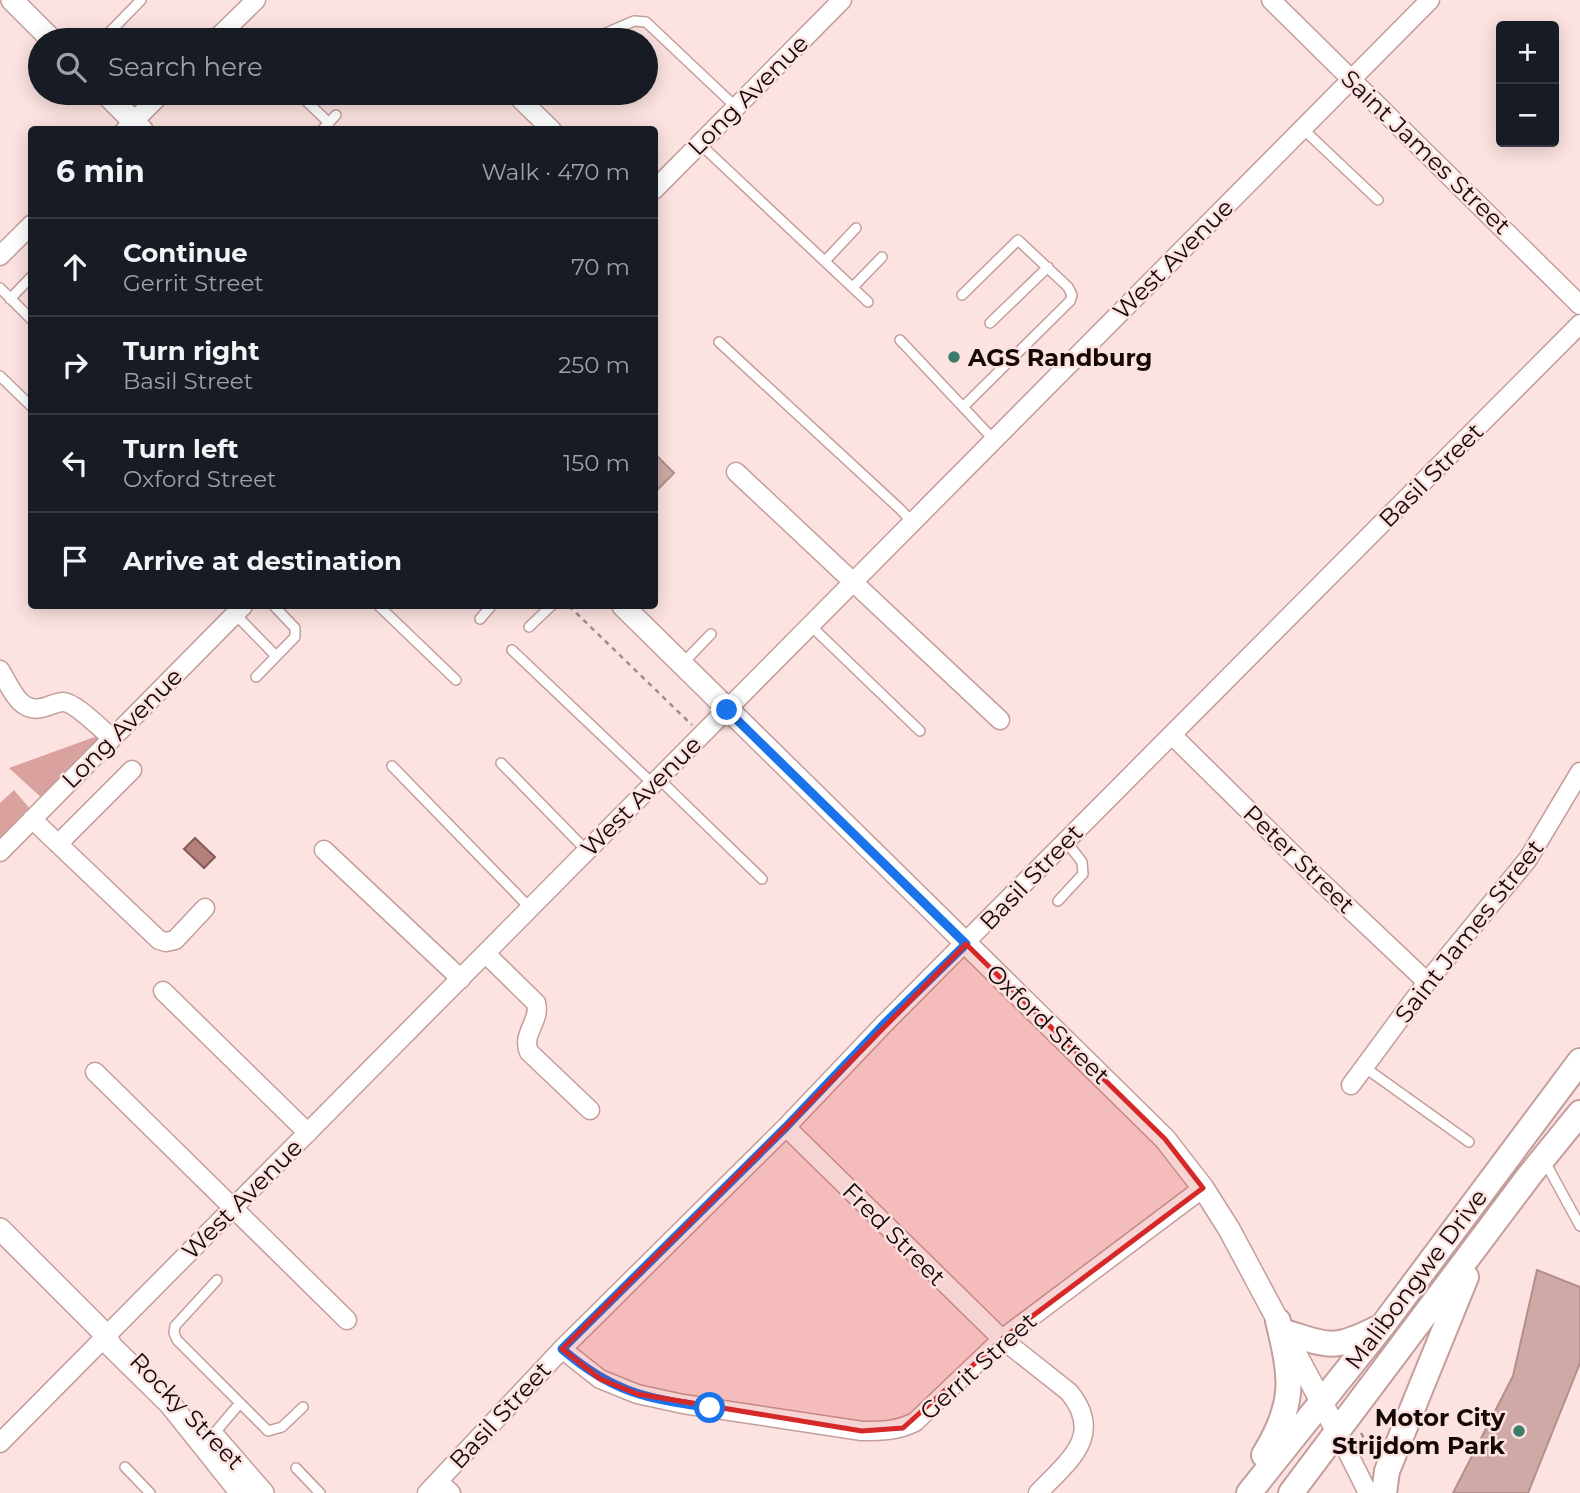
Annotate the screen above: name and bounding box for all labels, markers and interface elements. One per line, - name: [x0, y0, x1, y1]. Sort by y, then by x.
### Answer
- map controls: [1496, 21, 1559, 147]
- button: +: [1496, 21, 1559, 84]
- search box: [28, 28, 658, 105]
- street label: Long Avenue: [682, 29, 814, 161]
- icon: search: [52, 48, 90, 86]
- text: Search here: [108, 51, 263, 83]
- street label: Saint James Street: [1335, 64, 1517, 241]
- button: −: [1496, 84, 1559, 147]
- text: 6 min: [56, 153, 145, 190]
- text: Walk · 470 m: [482, 158, 630, 186]
- street label: West Avenue: [1107, 193, 1239, 325]
- text: Continue: [123, 237, 248, 269]
- icon: ahead: [56, 248, 94, 286]
- text: 70 m: [571, 253, 630, 281]
- text: Gerrit Street: [123, 269, 264, 297]
- text: Turn right: [123, 335, 259, 367]
- place label: AGS Randburg: [967, 343, 1152, 372]
- icon: right: [56, 346, 94, 384]
- marker: AGS Randburg: [946, 349, 962, 365]
- text: 250 m: [558, 351, 630, 379]
- text: Basil Street: [123, 367, 253, 395]
- street label: Basil Street: [1373, 417, 1489, 533]
- text: Turn left: [123, 433, 239, 465]
- icon: left: [56, 444, 94, 482]
- text: 150 m: [563, 449, 630, 477]
- text: Oxford Street: [123, 465, 276, 493]
- icon: arrive: [56, 542, 94, 580]
- text: Arrive at destination: [123, 545, 402, 577]
- street label: Long Avenue: [56, 662, 188, 794]
- route end: [711, 694, 742, 725]
- street label: West Avenue: [575, 730, 707, 862]
- street label: Peter Street: [1237, 799, 1361, 920]
- street label: Basil Street: [973, 818, 1089, 936]
- street label: Saint James Street: [1389, 833, 1550, 1028]
- street label: Oxford Street: [980, 958, 1116, 1090]
- street label: West Avenue: [176, 1133, 308, 1265]
- street label: Fred Street: [836, 1176, 952, 1292]
- street label: Malibongwe Drive: [1339, 1183, 1493, 1375]
- street label: Gerrit Street: [914, 1306, 1042, 1426]
- street label: Rocky Street: [124, 1346, 250, 1476]
- street label: Basil Street: [443, 1355, 557, 1475]
- route start: [694, 1392, 725, 1423]
- place label: Motor City Strijdom Park: [1332, 1403, 1506, 1460]
- marker: Motor City Strijdom Park: [1511, 1423, 1527, 1439]

